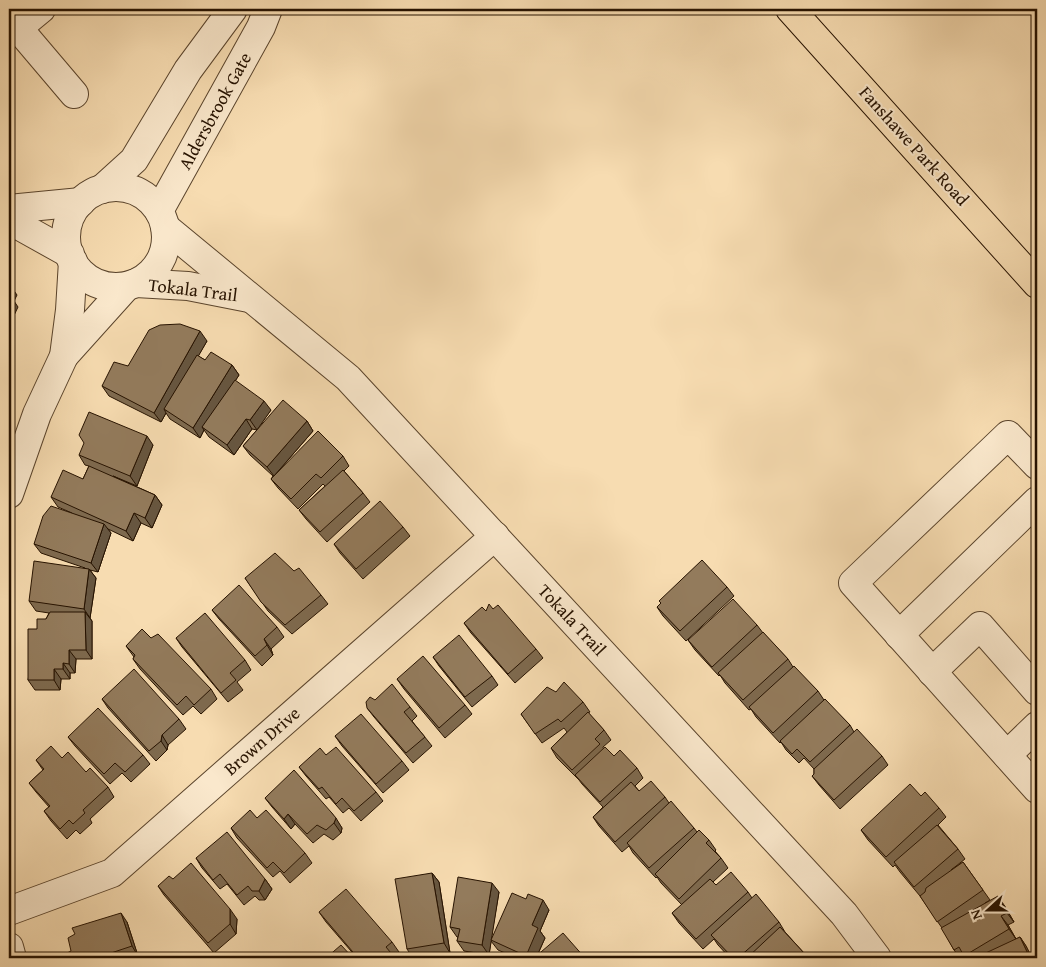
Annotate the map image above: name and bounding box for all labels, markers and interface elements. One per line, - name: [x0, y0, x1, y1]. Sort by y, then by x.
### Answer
- street label: Aldersbrook Gate: [171, 47, 258, 174]
- street label: Fanshawe Park Road: [853, 80, 976, 212]
- street label: Tokala Trail: [147, 271, 239, 308]
- street label: Tokala Trail: [532, 578, 613, 662]
- street label: Brown Drive: [218, 700, 306, 781]
- north arrow: [964, 884, 1014, 934]
- text: N: [965, 906, 987, 923]

